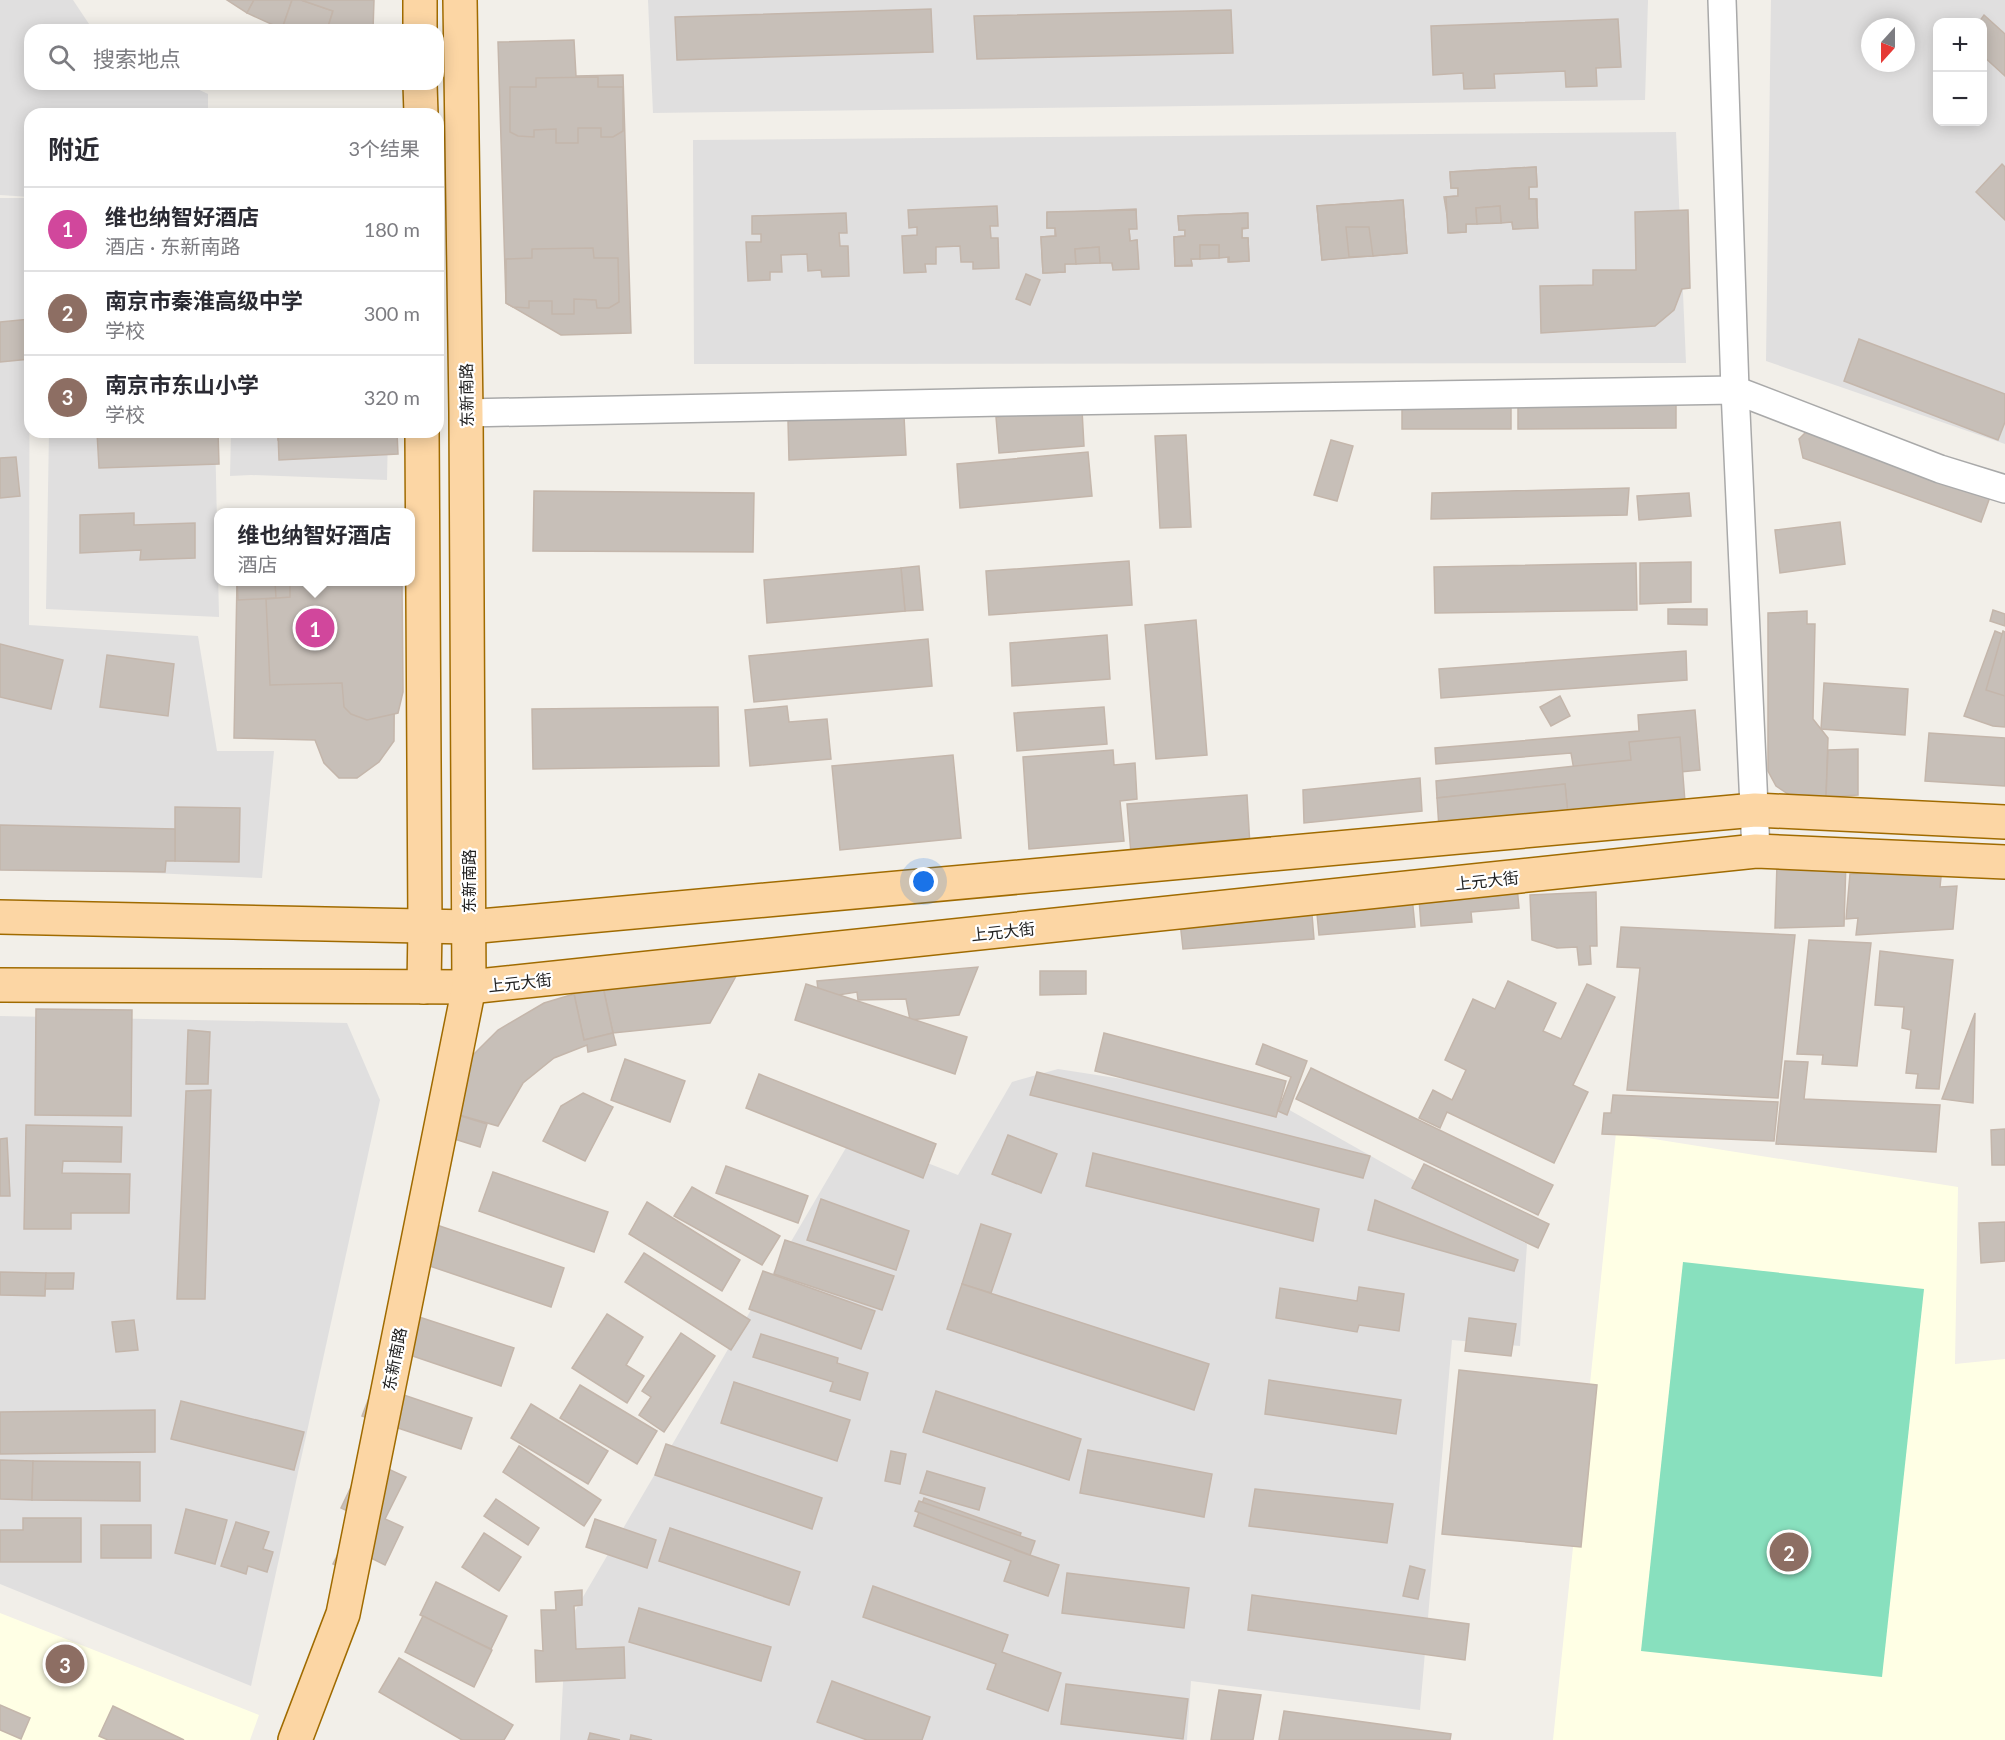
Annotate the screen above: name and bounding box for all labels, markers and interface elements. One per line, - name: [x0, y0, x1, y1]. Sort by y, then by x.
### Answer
- north arrow: [1861, 18, 1915, 72]
- map controls: [1933, 18, 1987, 126]
- button: +: [1933, 18, 1987, 72]
- search box: [24, 24, 444, 90]
- icon: search: [45, 41, 78, 74]
- text: 搜索地点: [93, 45, 181, 72]
- button: −: [1933, 72, 1987, 126]
- text: 附近: [48, 133, 100, 165]
- text: 3个结果: [348, 136, 420, 160]
- text: 维也纳智好酒店: [105, 203, 259, 230]
- text: 1: [62, 217, 73, 241]
- text: 180 m: [364, 217, 420, 241]
- text: 酒店 · 东新南路: [105, 234, 240, 258]
- text: 南京市秦淮高级中学: [105, 287, 303, 314]
- text: 2: [62, 301, 73, 325]
- text: 300 m: [364, 301, 420, 325]
- text: 学校: [105, 318, 145, 342]
- street label: 东新南路: [456, 363, 476, 427]
- text: 南京市东山小学: [105, 371, 259, 398]
- text: 3: [62, 385, 73, 409]
- text: 320 m: [364, 385, 420, 409]
- text: 学校: [105, 402, 145, 426]
- popup: [214, 508, 415, 586]
- text: 维也纳智好酒店: [237, 521, 392, 548]
- text: 酒店: [237, 552, 277, 576]
- pin: 1: [296, 606, 334, 650]
- street label: 东新南路: [459, 849, 478, 913]
- your location: [909, 867, 938, 896]
- street label: 上元大街: [1454, 867, 1520, 893]
- street label: 上元大街: [970, 918, 1036, 944]
- street label: 上元大街: [487, 969, 553, 995]
- street label: 东新南路: [379, 1326, 409, 1392]
- pin: 2: [1770, 1530, 1808, 1574]
- pin: 3: [46, 1642, 84, 1686]

